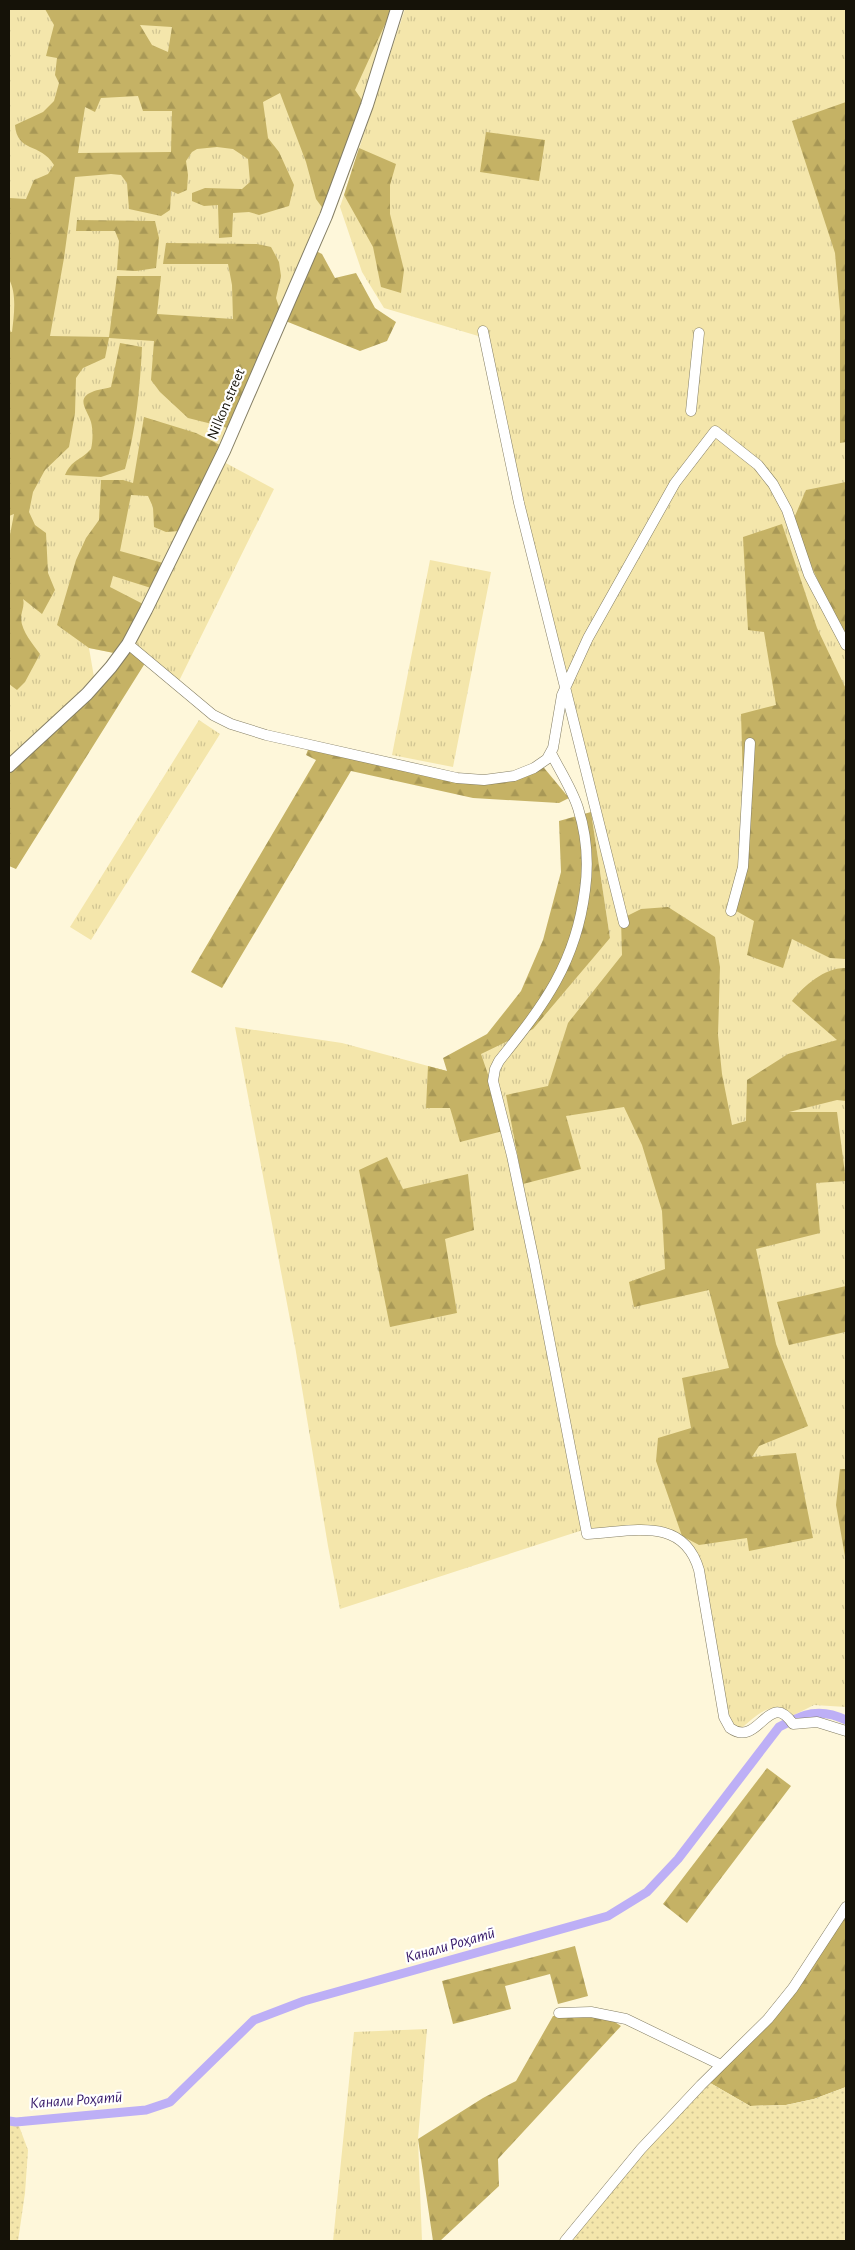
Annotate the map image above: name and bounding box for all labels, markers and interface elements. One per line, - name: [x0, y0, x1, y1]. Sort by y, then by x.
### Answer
- street label: Nilkon street: [204, 366, 248, 442]
- water label: Канали Роҳатӣ: [403, 1925, 497, 1965]
- water label: Канали Роҳатӣ: [29, 2089, 123, 2111]

